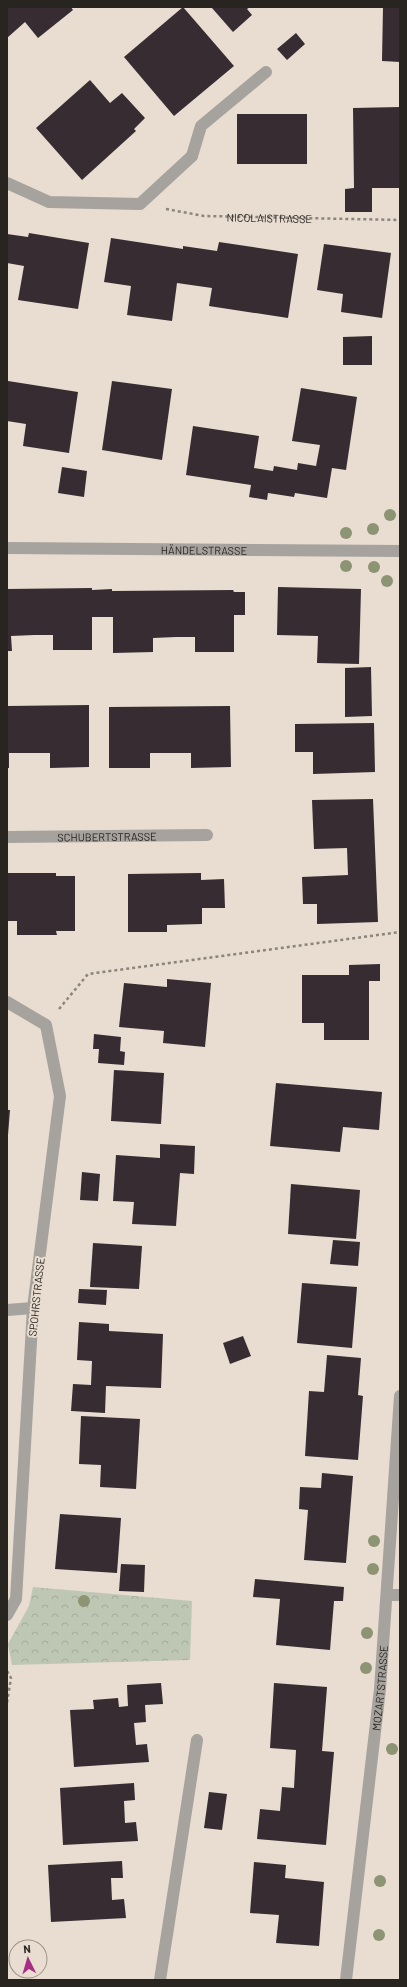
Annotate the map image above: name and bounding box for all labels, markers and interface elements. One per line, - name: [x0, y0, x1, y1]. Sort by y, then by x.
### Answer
- street label: NICOLAISTRASSE: [226, 210, 313, 225]
- street label: HÄNDELSTRASSE: [161, 542, 248, 556]
- street label: SCHUBERTSTRASSE: [57, 829, 157, 843]
- street label: SPOHRSTRASSE: [25, 1257, 47, 1337]
- street label: MOZARTSTRASSE: [369, 1644, 390, 1731]
- north arrow: [8, 1939, 48, 1979]
- text: N: [23, 1942, 31, 1955]

